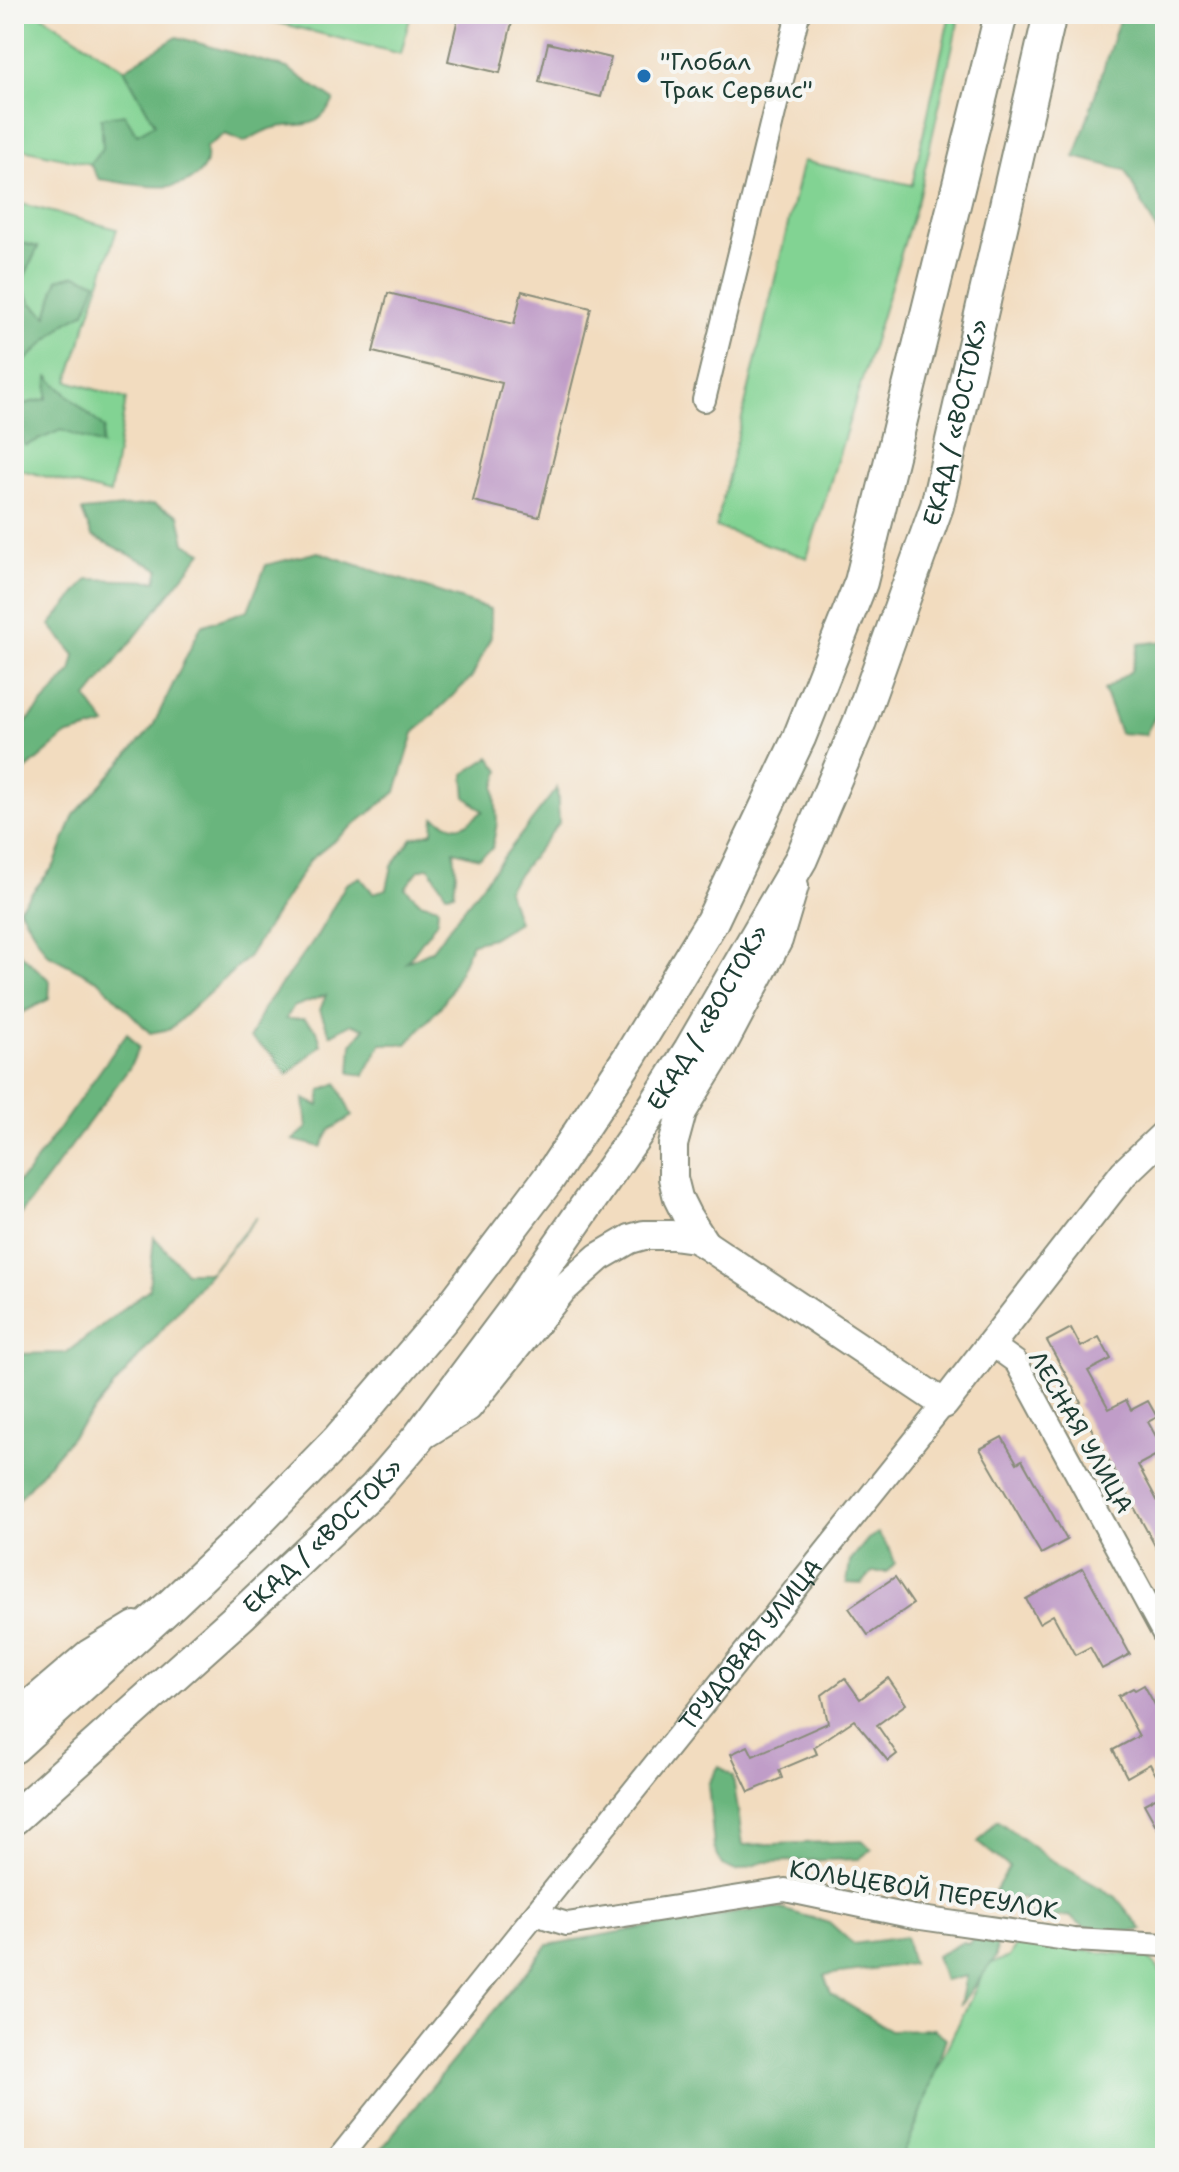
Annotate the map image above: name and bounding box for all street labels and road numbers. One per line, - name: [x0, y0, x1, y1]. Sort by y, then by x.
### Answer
- street label: ЕКАД / «ВОСТОК»: [915, 316, 995, 530]
- street label: ЕКАД / «ВОСТОК»: [640, 919, 775, 1117]
- street label: ЛЕСНАЯ УЛИЦА: [1021, 1345, 1141, 1519]
- street label: ЕКАД / «ВОСТОК»: [236, 1451, 410, 1621]
- street label: ТРУДОВАЯ УЛИЦА: [672, 1552, 830, 1737]
- street label: КОЛЬЦЕВОЙ ПЕРЕУЛОК: [787, 1853, 1061, 1927]

